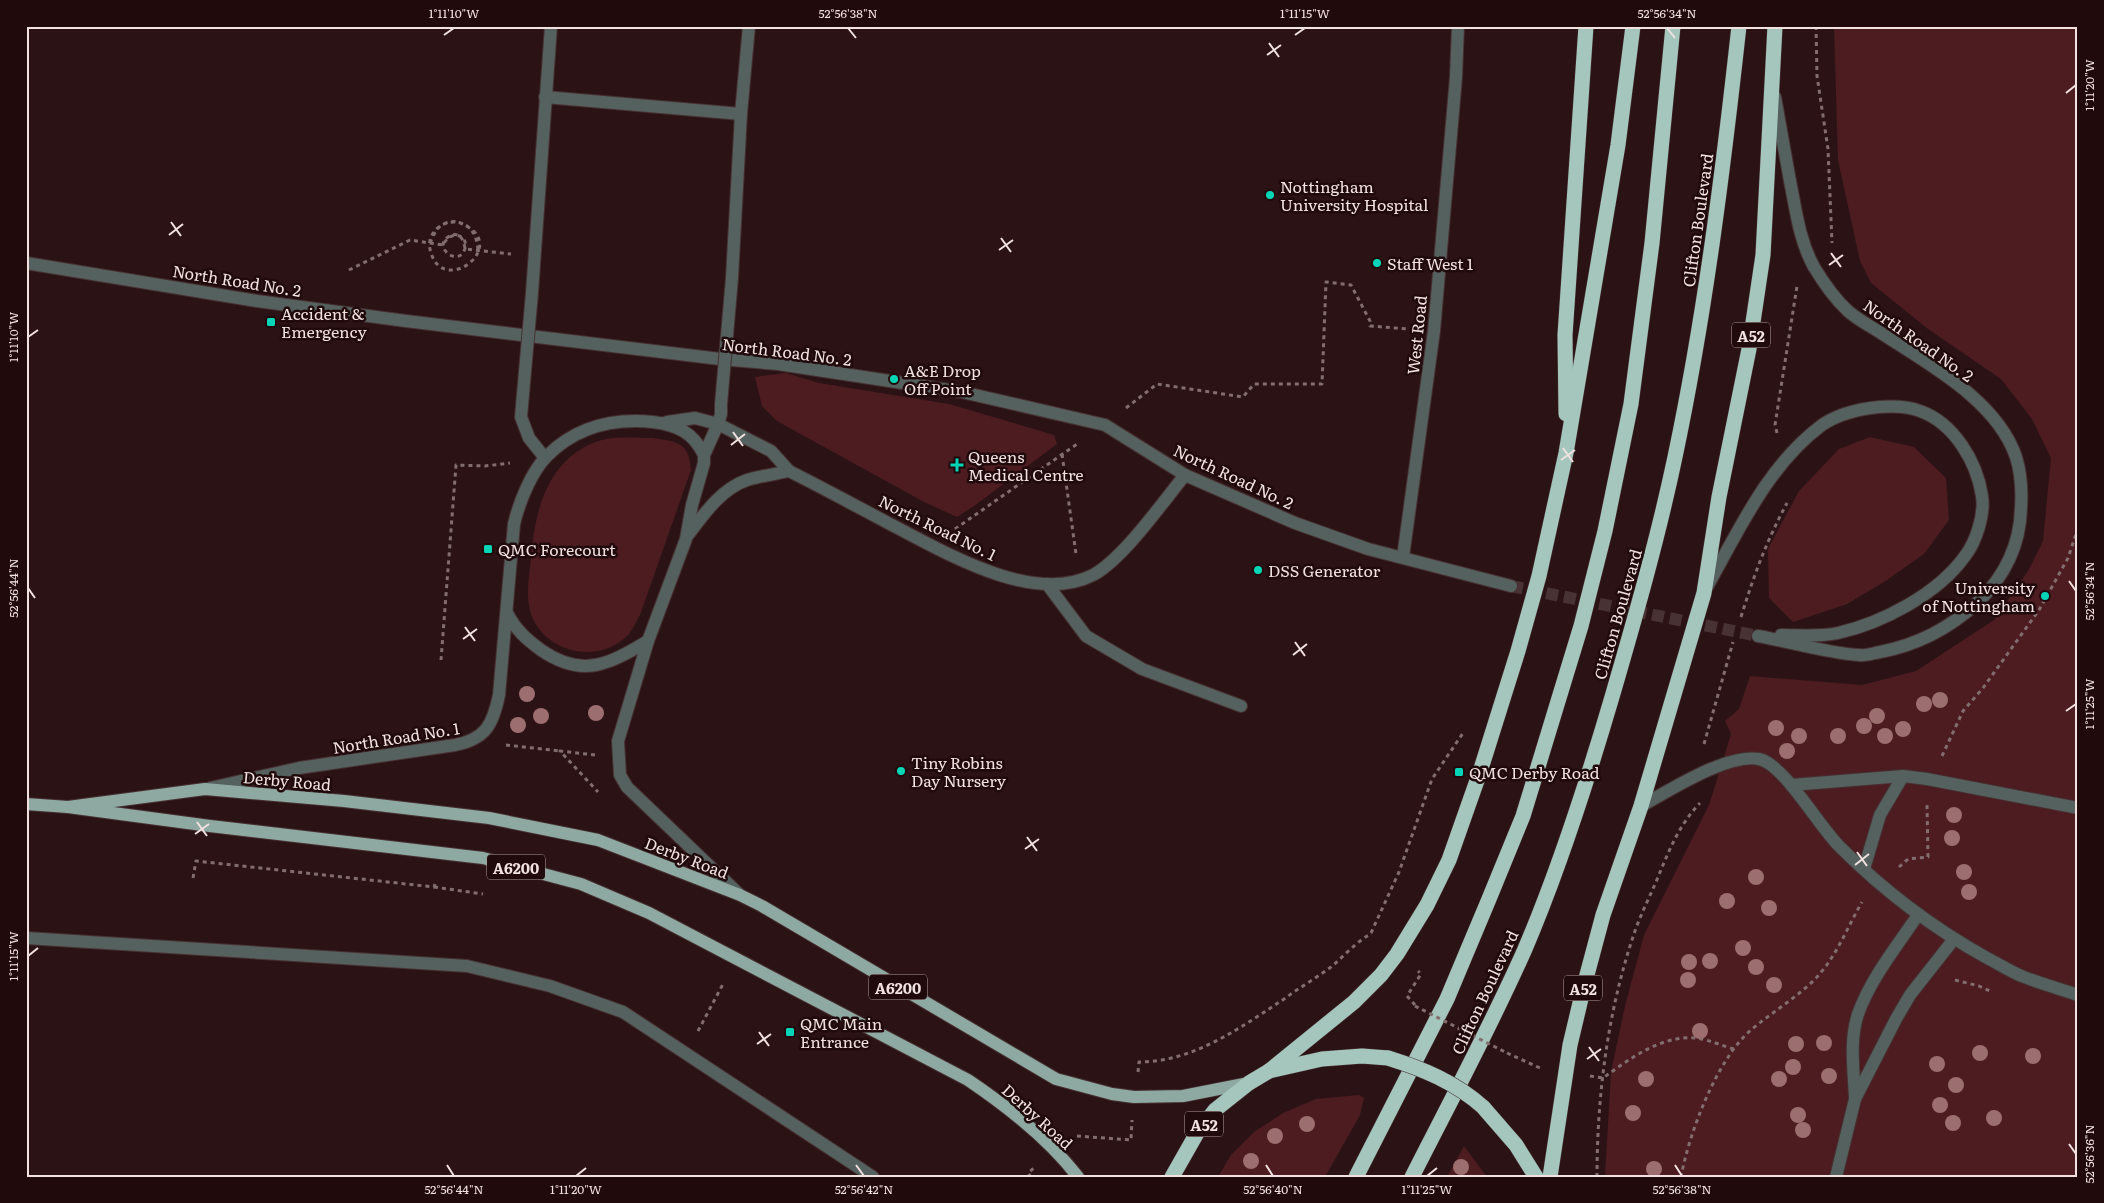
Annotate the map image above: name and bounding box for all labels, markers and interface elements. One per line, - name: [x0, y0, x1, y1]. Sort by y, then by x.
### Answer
- text: 1°11'10"W: [429, 4, 479, 22]
- text: 52°56'38"N: [818, 4, 878, 22]
- text: 1°11'15"W: [1280, 4, 1330, 22]
- text: 52°56'34"N: [1637, 4, 1697, 22]
- text: 1°11'20"W: [2080, 59, 2098, 111]
- street label: Clifton Boulevard: [1676, 151, 1718, 288]
- place label: Nottingham University Hospital: [1280, 174, 1428, 216]
- marker: Nottingham University Hospital: [1264, 189, 1276, 201]
- place label: Staff West 1: [1387, 251, 1474, 275]
- marker: Staff West 1: [1371, 257, 1383, 269]
- street label: North Road No. 2: [171, 258, 303, 302]
- street label: North Road No. 2: [1859, 293, 1979, 387]
- street label: West Road: [1400, 294, 1432, 376]
- place label: Accident & Emergency: [281, 301, 368, 343]
- text: 1°11'10"W: [4, 312, 22, 362]
- marker: Accident & Emergency: [265, 316, 277, 328]
- road number: A52: [1732, 322, 1770, 348]
- street label: North Road No. 2: [721, 331, 853, 371]
- place label: A&E Drop Off Point: [904, 358, 981, 400]
- marker: A&E Drop Off Point: [888, 373, 900, 385]
- street label: North Road No. 2: [1170, 438, 1298, 514]
- place label: Queens Medical Centre: [968, 444, 1084, 486]
- marker: Queens Medical Centre: [950, 458, 964, 472]
- street label: North Road No. 1: [875, 488, 1001, 566]
- place label: QMC Forecourt: [498, 537, 616, 561]
- marker: QMC Forecourt: [482, 543, 494, 555]
- street label: Clifton Boulevard: [1587, 546, 1647, 682]
- text: 52°56'44"N: [4, 558, 22, 618]
- place label: DSS Generator: [1268, 558, 1381, 582]
- text: 52°56'34"N: [2080, 561, 2098, 621]
- marker: DSS Generator: [1252, 564, 1264, 576]
- place label: University of Nottingham: [1922, 575, 2036, 617]
- marker: University of Nottingham: [2039, 590, 2051, 602]
- text: 1°11'25"W: [2080, 679, 2098, 729]
- street label: North Road No. 1: [331, 715, 462, 759]
- place label: Tiny Robins Day Nursery: [911, 750, 1007, 792]
- place label: QMC Derby Road: [1469, 760, 1600, 784]
- street label: Derby Road: [242, 764, 332, 796]
- marker: Tiny Robins Day Nursery: [895, 765, 907, 777]
- marker: QMC Derby Road: [1453, 766, 1465, 778]
- street label: Derby Road: [641, 830, 733, 884]
- road number: A6200: [487, 854, 545, 880]
- street label: Clifton Boulevard: [1445, 926, 1523, 1058]
- text: 1°11'15"W: [4, 931, 22, 981]
- road number: A6200: [869, 974, 927, 1000]
- road number: A52: [1564, 976, 1602, 1000]
- place label: QMC Main Entrance: [800, 1011, 883, 1053]
- marker: QMC Main Entrance: [784, 1026, 796, 1038]
- street label: Derby Road: [997, 1078, 1079, 1155]
- road number: A52: [1185, 1112, 1223, 1136]
- text: 52°56'36"N: [2080, 1125, 2098, 1183]
- text: 52°56'44"N: [424, 1180, 484, 1198]
- text: 1°11'20"W: [550, 1180, 602, 1198]
- text: 52°56'42"N: [835, 1180, 893, 1198]
- text: 52°56'40"N: [1243, 1180, 1303, 1198]
- text: 1°11'25"W: [1402, 1180, 1452, 1198]
- text: 52°56'38"N: [1652, 1180, 1712, 1198]

